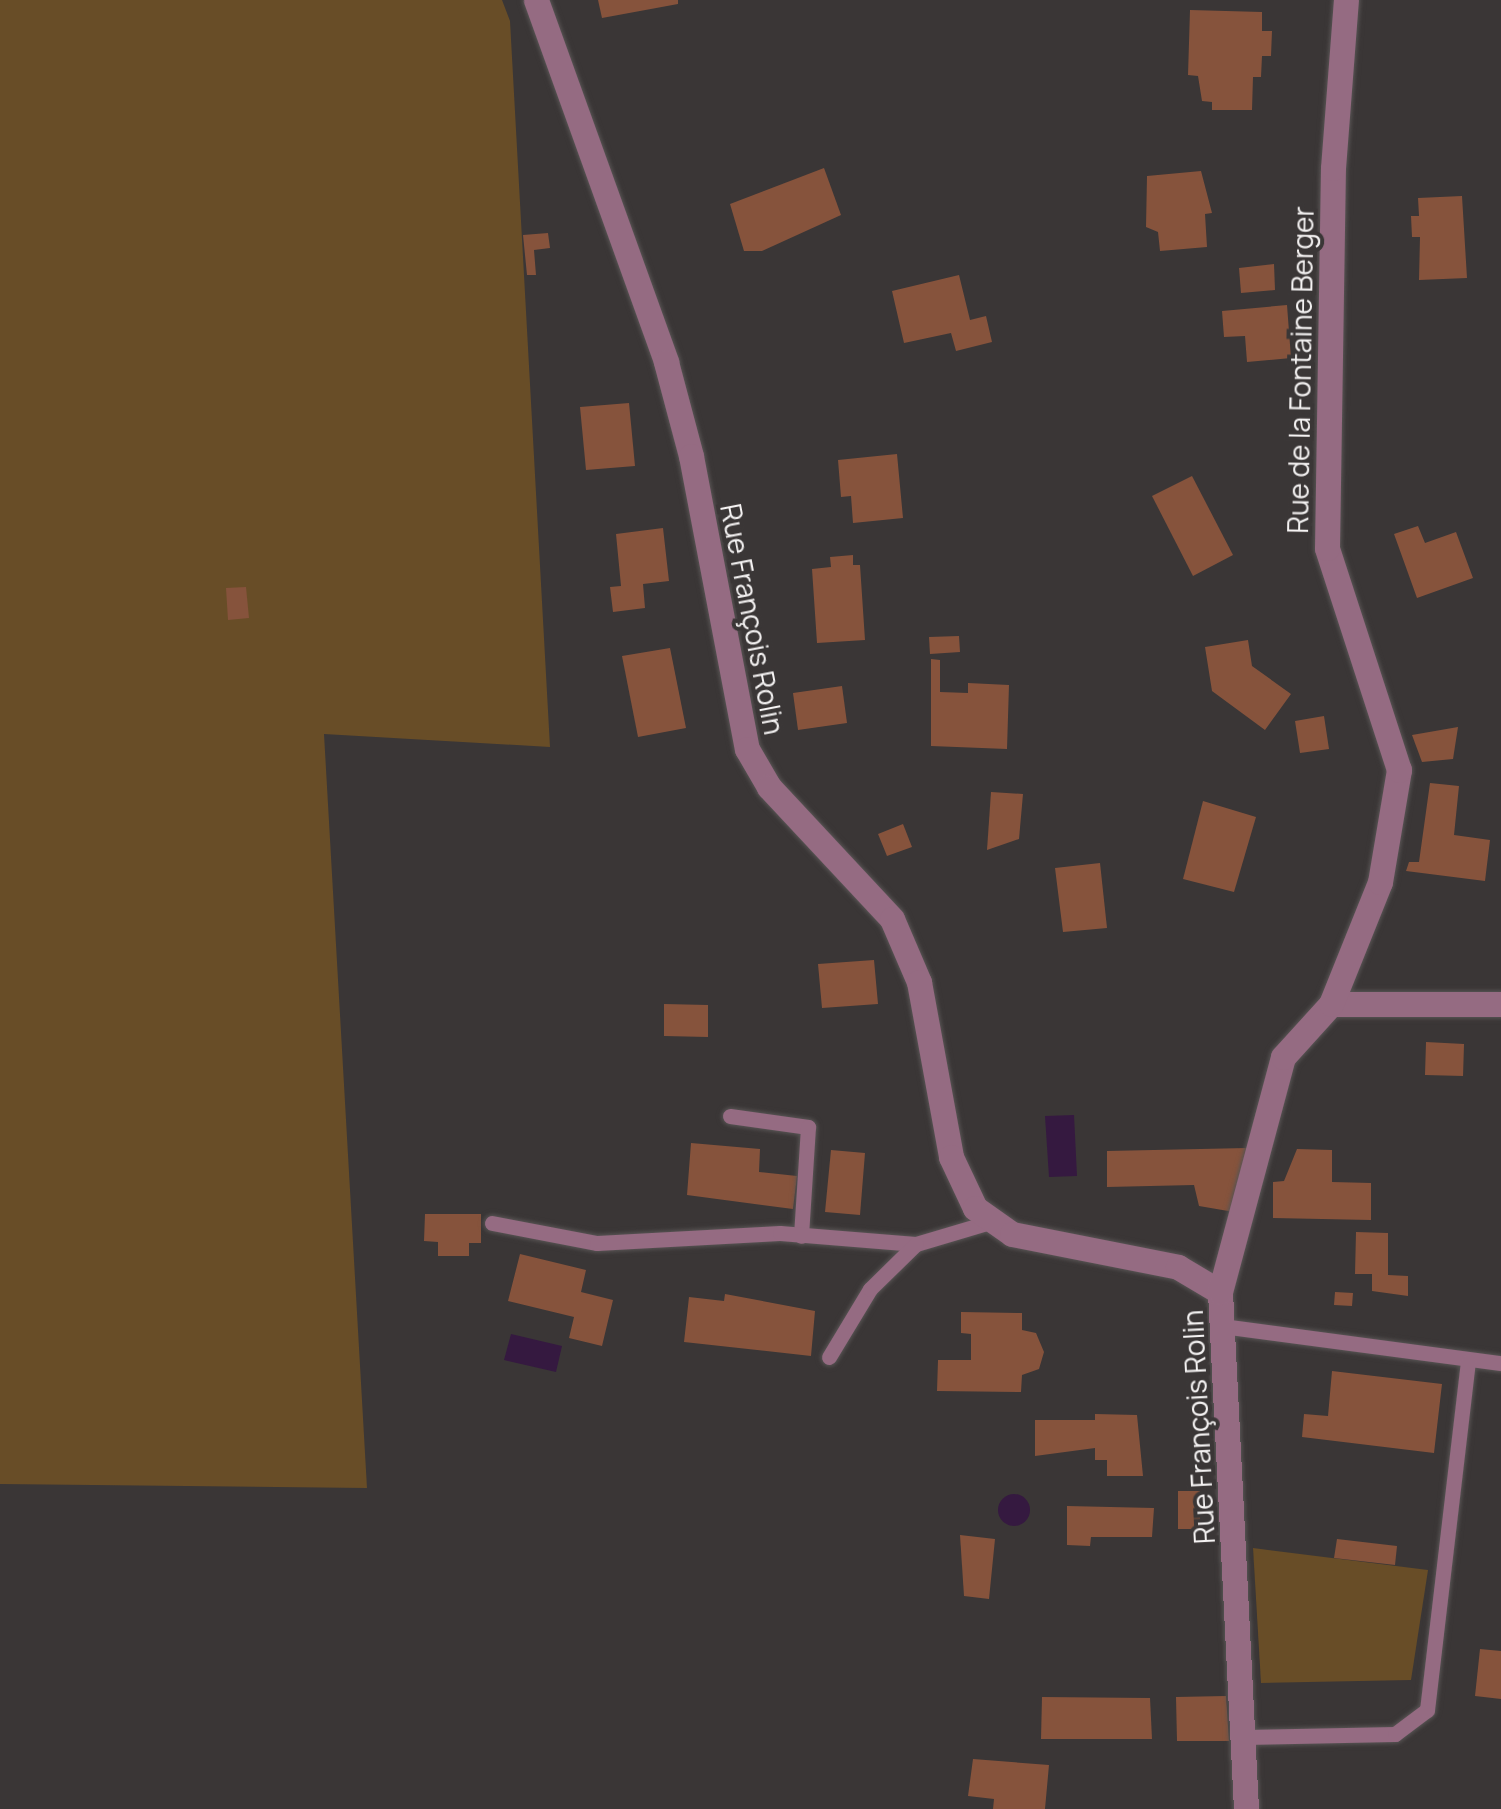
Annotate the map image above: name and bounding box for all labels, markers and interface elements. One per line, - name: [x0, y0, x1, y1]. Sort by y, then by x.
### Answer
- street label: Rue de la Fontaine Berger: [1280, 206, 1320, 534]
- street label: Rue François Rolin: [714, 501, 792, 737]
- street label: Rue François Rolin: [1175, 1309, 1221, 1545]

